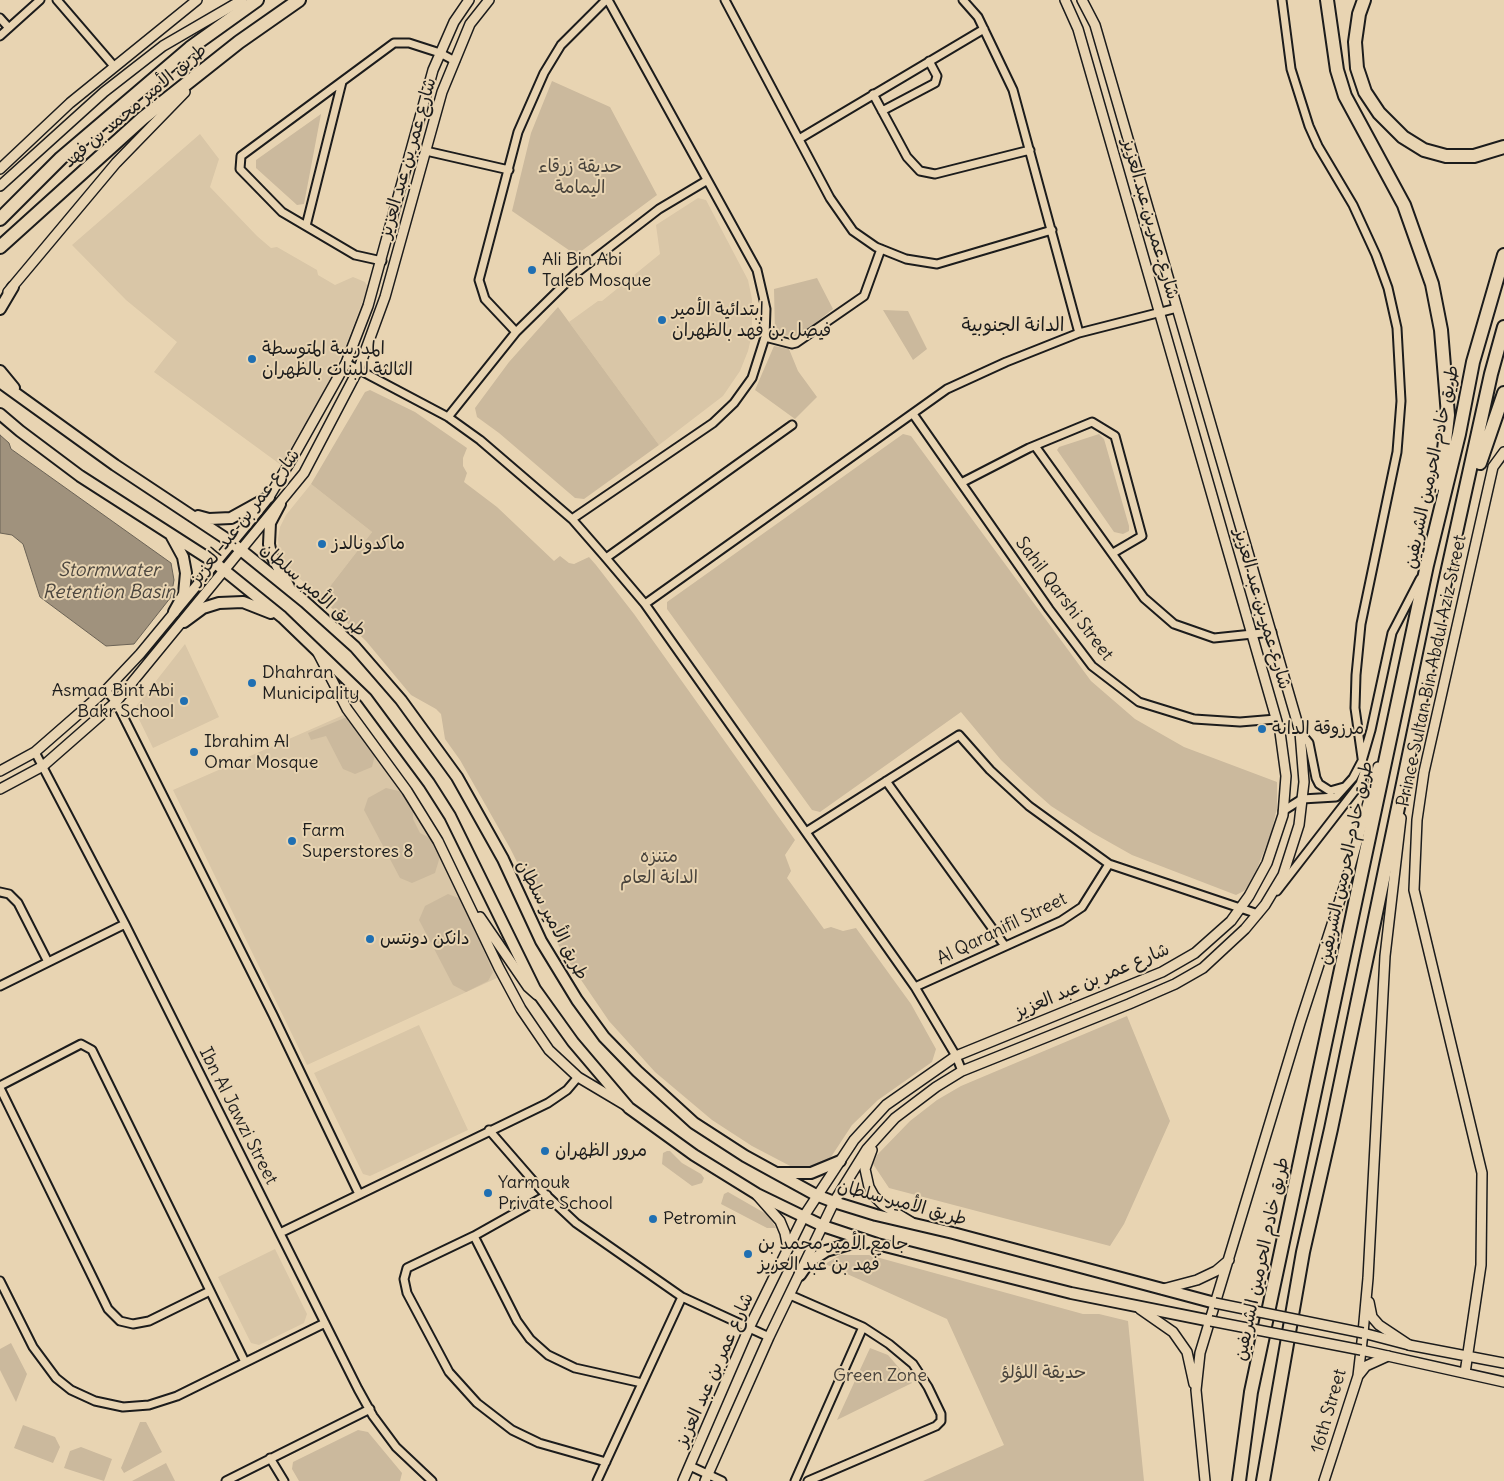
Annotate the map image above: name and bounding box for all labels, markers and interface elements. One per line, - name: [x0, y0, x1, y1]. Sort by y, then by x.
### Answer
- street label: طريق الأمير محمد بن فهد: [59, 39, 211, 173]
- street label: شارع عمر بن عبد العزيز: [375, 75, 441, 241]
- street label: شارع عمر بن عبد العزيز: [1117, 136, 1183, 302]
- park label: حديقة زرقاء اليمامة: [538, 156, 622, 198]
- place label: Ali Bin Abi Taleb Mosque: [542, 249, 651, 292]
- marker: Ali Bin Abi Taleb Mosque: [526, 264, 538, 276]
- place label: ابتدائية الأمير فيصل بن فهد بالظهران: [672, 299, 831, 342]
- marker: ابتدائية الأمير فيصل بن فهد بالظهران: [656, 314, 668, 326]
- district label: الدانة الجنوبية: [961, 315, 1065, 337]
- place label: المدرسة المتوسطة الثالثة للبنات بالظهران: [262, 338, 413, 380]
- marker: المدرسة المتوسطة الثالثة للبنات بالظهران: [246, 353, 258, 365]
- street label: طريق خادم الحرمين الشريفين: [1400, 363, 1464, 571]
- street label: شارع عمر بن عبد العزيز: [185, 445, 305, 589]
- street label: شارع عمر بن عبد العزيز: [1229, 526, 1295, 692]
- place label: ماكدونالدز: [332, 533, 405, 555]
- street label: Sahil Qarshi Street: [1010, 533, 1118, 665]
- street label: Prince Sultan Bin Abdul Aziz Street: [1393, 533, 1471, 809]
- street label: طريق الأمير سلطان: [256, 538, 370, 642]
- marker: ماكدونالدز: [316, 538, 328, 550]
- water label: Stormwater Retention Basin: [42, 560, 176, 604]
- place label: Dhahran Municipality: [262, 662, 360, 704]
- marker: Dhahran Municipality: [246, 677, 258, 689]
- place label: Asmaa Bint Abi Bakr School: [52, 680, 174, 722]
- marker: Asmaa Bint Abi Bakr School: [178, 695, 190, 707]
- place label: مرزوقة الدانة: [1272, 718, 1364, 740]
- marker: مرزوقة الدانة: [1256, 723, 1268, 735]
- place label: Ibrahim Al Omar Mosque: [204, 731, 318, 774]
- marker: Ibrahim Al Omar Mosque: [188, 746, 200, 758]
- street label: طريق خادم الحرمين الشريفين: [1314, 759, 1378, 967]
- place label: Farm Superstores 8: [302, 820, 414, 862]
- marker: Farm Superstores 8: [286, 835, 298, 847]
- park label: متنزه الدانة العام: [620, 846, 698, 889]
- street label: طريق الأمير سلطان: [511, 856, 593, 984]
- street label: Al Qaranifil Street: [934, 888, 1070, 970]
- place label: دانكن دونتس: [380, 928, 470, 950]
- marker: دانكن دونتس: [364, 933, 376, 945]
- street label: شارع عمر بن عبد العزيز: [1011, 939, 1173, 1023]
- street label: Ibn Al Jawzi Street: [194, 1044, 282, 1188]
- place label: مرور الظهران: [555, 1140, 647, 1162]
- marker: مرور الظهران: [539, 1145, 551, 1157]
- street label: طريق خادم الحرمين الشريفين: [1230, 1155, 1294, 1363]
- place label: Yarmouk Private School: [498, 1172, 613, 1214]
- street label: طريق الأمير سلطان: [835, 1175, 969, 1231]
- marker: Yarmouk Private School: [482, 1187, 494, 1199]
- place label: Petromin: [663, 1208, 736, 1230]
- marker: Petromin: [647, 1213, 659, 1225]
- place label: جامع الأمير محمد بن فهد بن عبد العزيز: [758, 1233, 908, 1276]
- marker: جامع الأمير محمد بن فهد بن عبد العزيز: [742, 1248, 754, 1260]
- street label: شارع عمر بن عبد العزيز: [671, 1290, 759, 1450]
- park label: حديقة اللؤلؤ: [1002, 1362, 1086, 1384]
- park label: Green Zone: [833, 1365, 927, 1387]
- street label: 16th Street: [1307, 1367, 1351, 1455]

